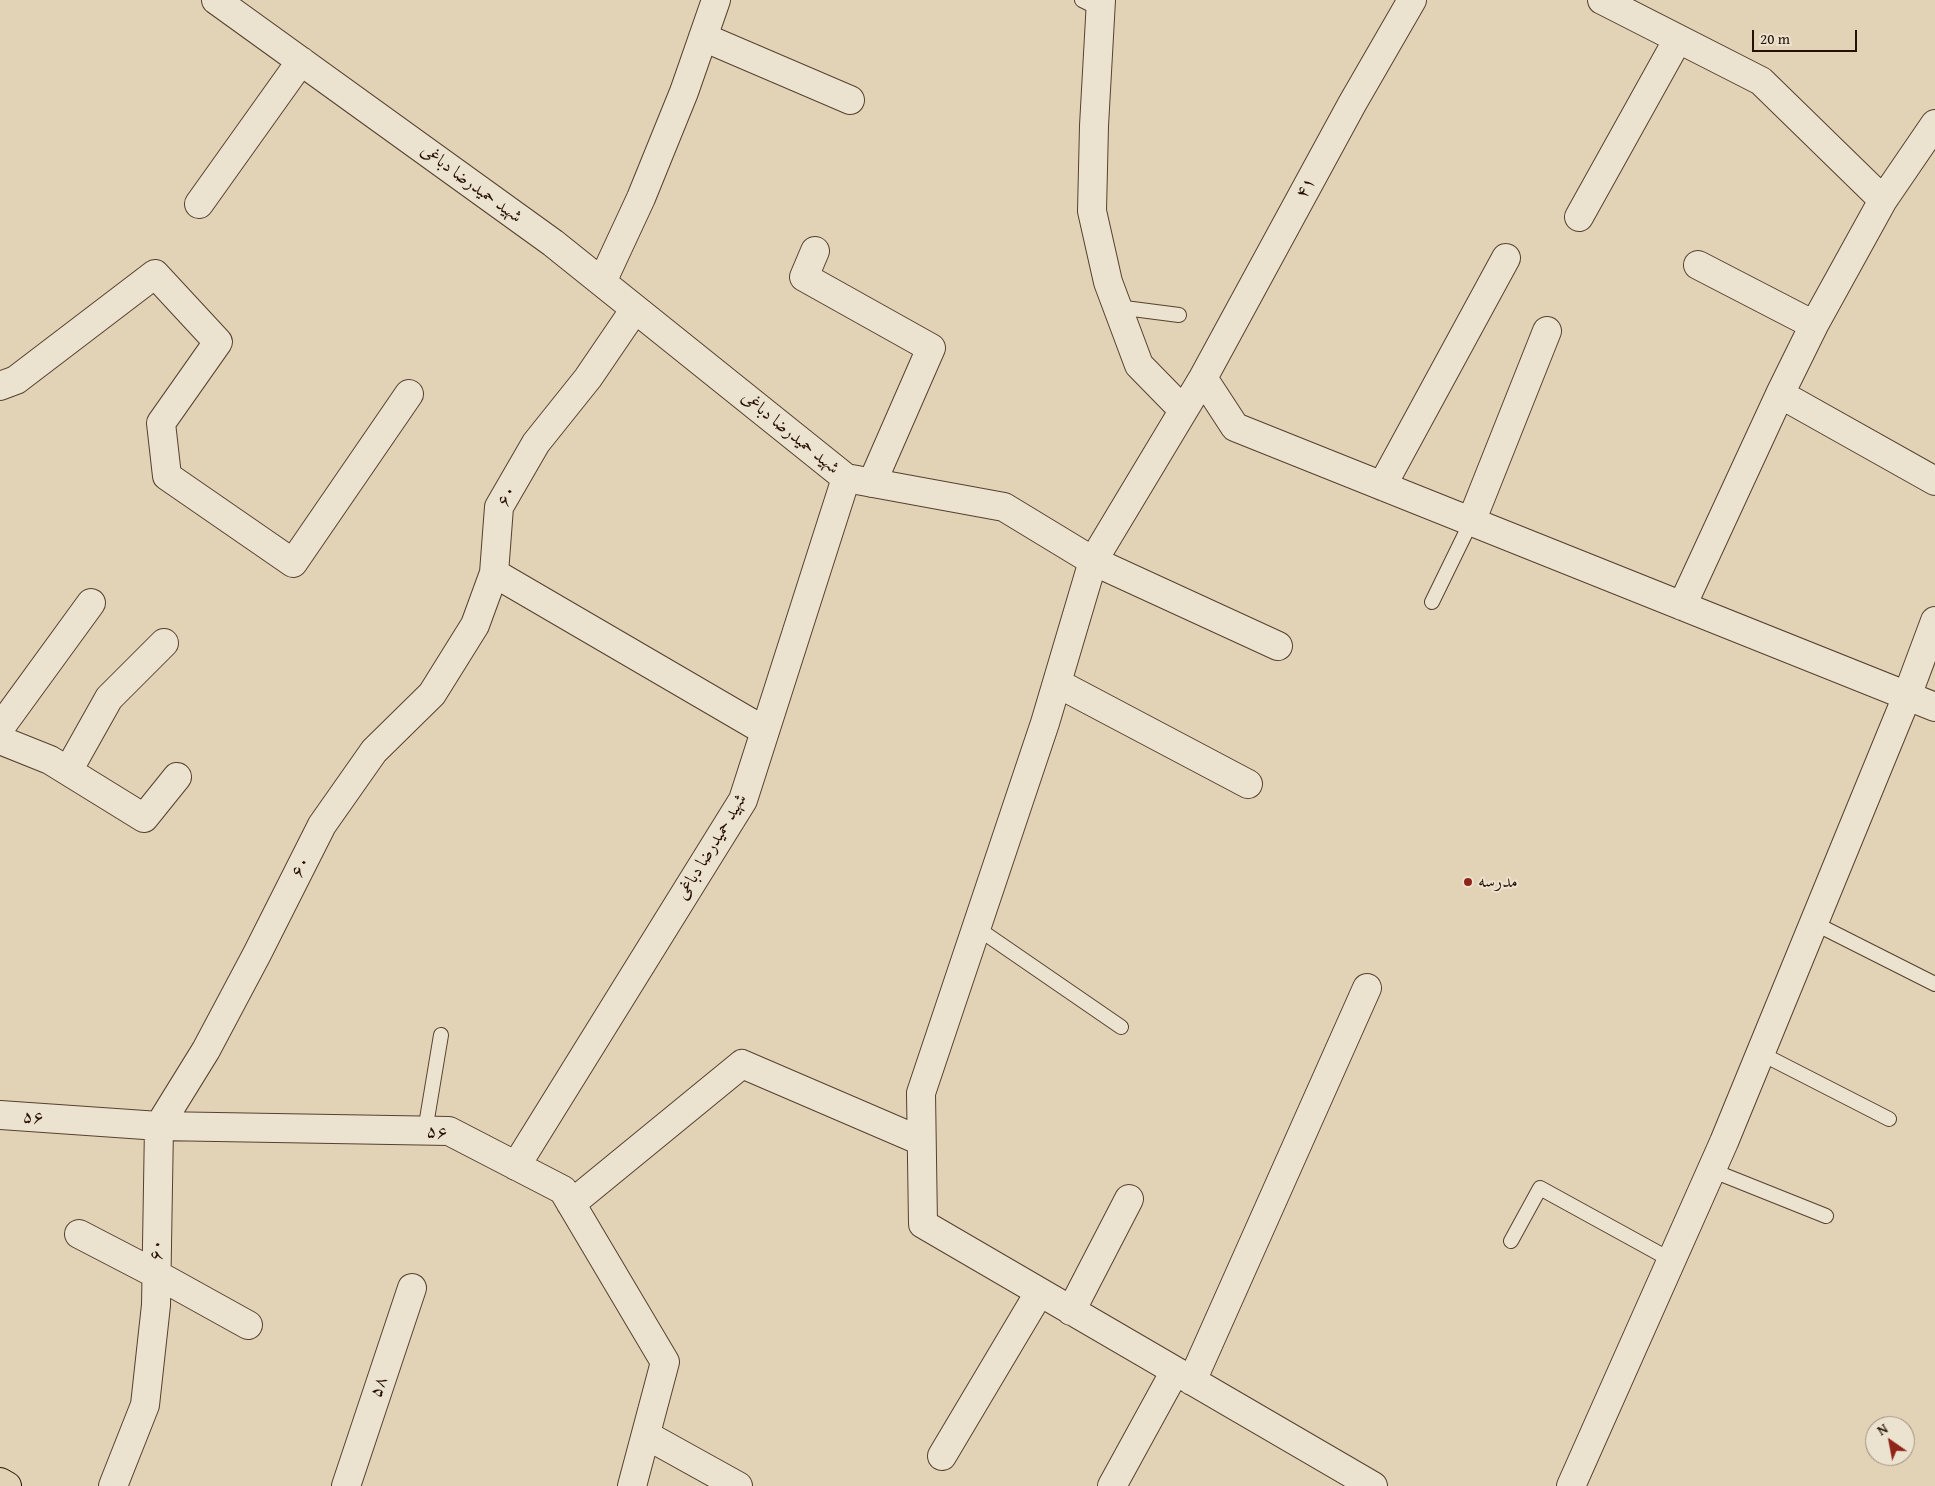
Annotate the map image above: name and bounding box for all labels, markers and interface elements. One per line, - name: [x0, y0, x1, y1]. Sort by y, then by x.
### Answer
- scale bar: [1755, 20, 1860, 52]
- text: 20 m: [1760, 28, 1790, 49]
- street label: شهید حمیدرضا دباغی: [416, 140, 526, 228]
- street label: ۴۱: [1291, 174, 1321, 202]
- street label: شهید حمیدرضا دباغی: [737, 387, 843, 479]
- street label: ۶۰: [493, 482, 521, 510]
- street label: شهید حمیدرضا دباغی: [672, 790, 752, 904]
- street label: ۶۰: [287, 853, 315, 881]
- place label: مدرسه: [1478, 871, 1518, 893]
- marker: مدرسه: [1462, 876, 1474, 888]
- street label: ۵۶: [22, 1106, 44, 1130]
- street label: ۵۶: [425, 1121, 449, 1145]
- street label: ۶۰: [146, 1239, 168, 1261]
- street label: ۵۸: [365, 1374, 393, 1400]
- north arrow: [1865, 1416, 1915, 1466]
- text: N: [1873, 1418, 1892, 1440]

